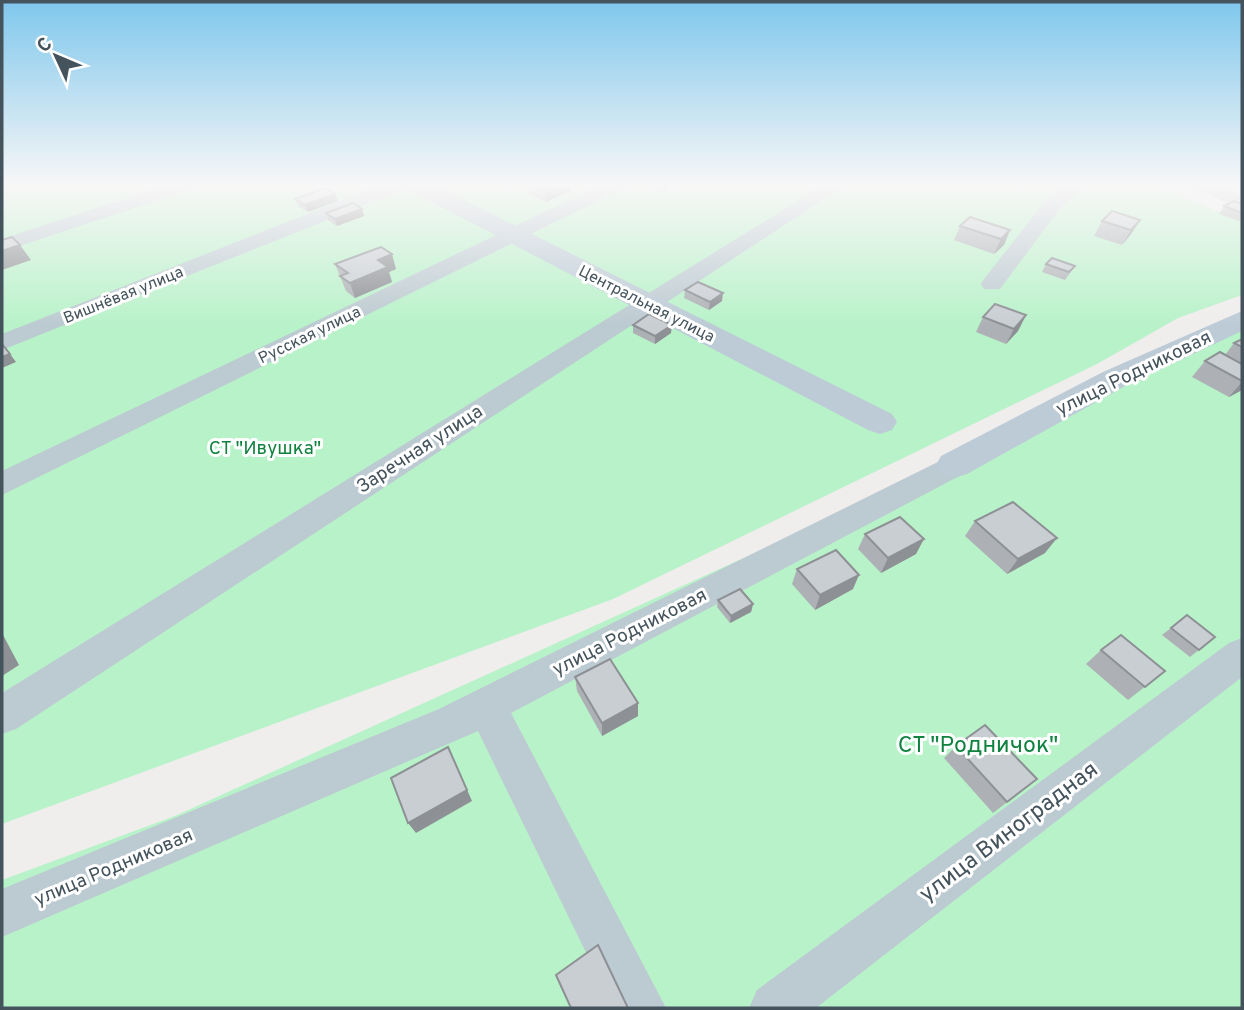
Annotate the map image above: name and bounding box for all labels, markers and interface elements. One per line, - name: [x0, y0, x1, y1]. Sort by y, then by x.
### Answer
- north arrow: [21, 21, 91, 91]
- text: С: [32, 33, 58, 58]
- street label: Центральная улица: [575, 262, 717, 348]
- street label: Вишнёвая улица: [61, 263, 187, 329]
- street label: Русская улица: [255, 302, 364, 369]
- street label: улица Родниковая: [1052, 326, 1216, 422]
- street label: Заречная улица: [352, 400, 488, 499]
- park label: СТ "Ивушка": [209, 437, 321, 461]
- street label: улица Родниковая: [549, 583, 711, 682]
- park label: СТ "Родничок": [898, 732, 1058, 761]
- street label: улица Виноградная: [914, 756, 1105, 910]
- street label: улица Родниковая: [31, 824, 197, 912]

